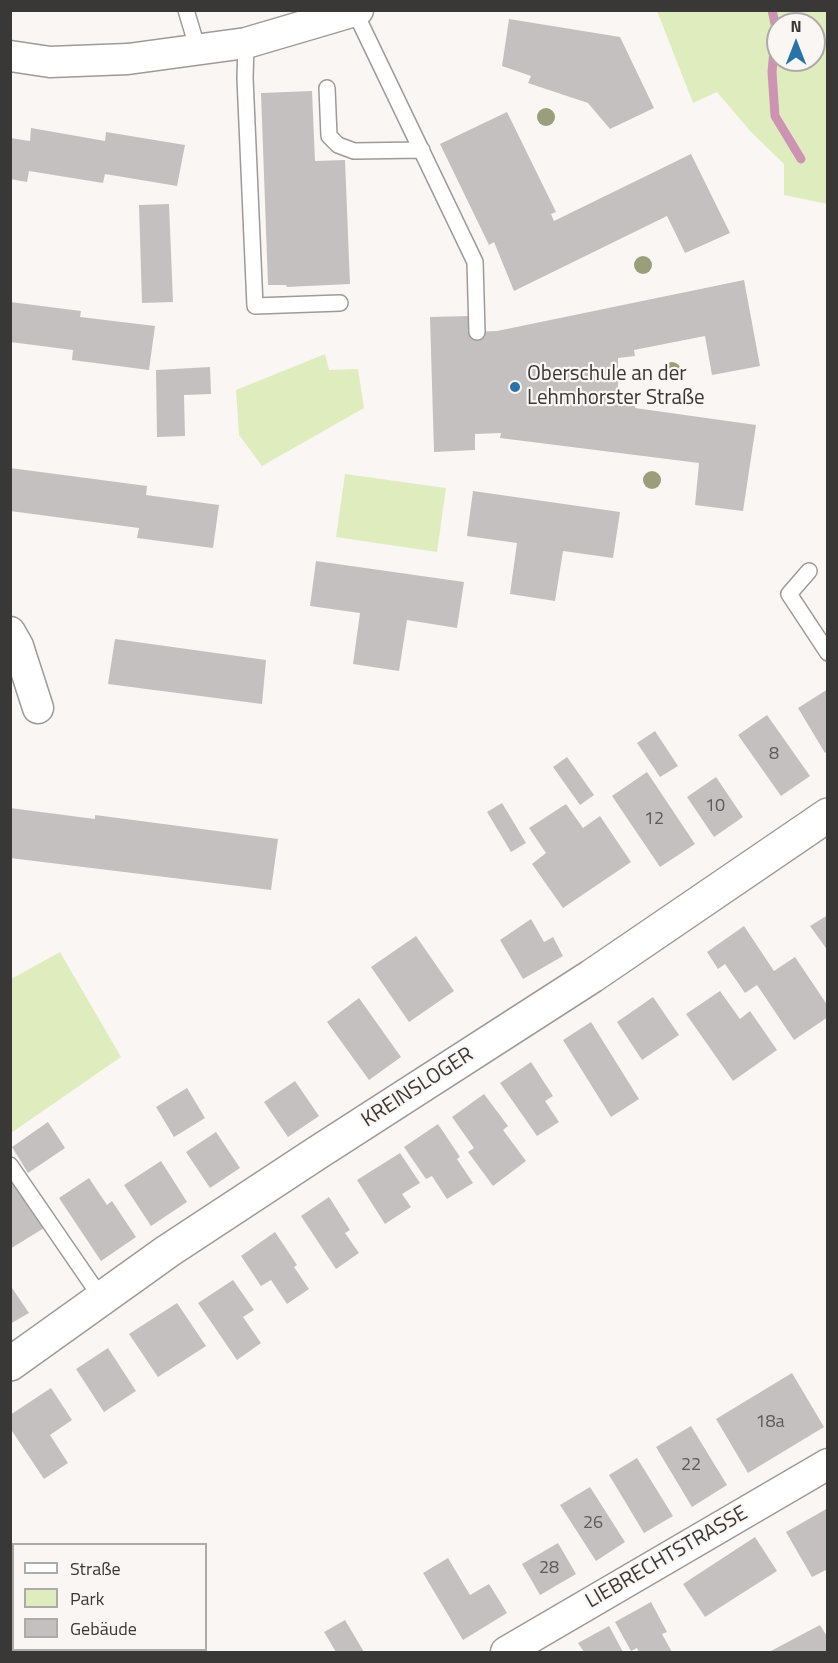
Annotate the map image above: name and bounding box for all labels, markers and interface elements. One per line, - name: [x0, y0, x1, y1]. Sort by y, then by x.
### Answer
- north arrow: [766, 12, 826, 72]
- text: N: [790, 14, 802, 38]
- place label: Oberschule an der Lehmhorster Straße: [527, 362, 705, 412]
- marker: Oberschule an der Lehmhorster Straße: [508, 380, 522, 394]
- house number: 8: [769, 744, 779, 766]
- house number: 10: [705, 796, 725, 818]
- house number: 12: [644, 809, 664, 831]
- street label: KREINSLOGER: [357, 1043, 479, 1133]
- house number: 18a: [755, 1412, 785, 1434]
- house number: 22: [681, 1455, 701, 1477]
- street label: LIEBRECHTSTRASSE: [582, 1501, 752, 1615]
- house number: 26: [583, 1513, 603, 1535]
- legend: [12, 1543, 207, 1651]
- text: Straße: [70, 1555, 121, 1582]
- house number: 28: [539, 1558, 559, 1580]
- text: Park: [70, 1585, 104, 1612]
- text: Gebäude: [70, 1615, 137, 1642]

